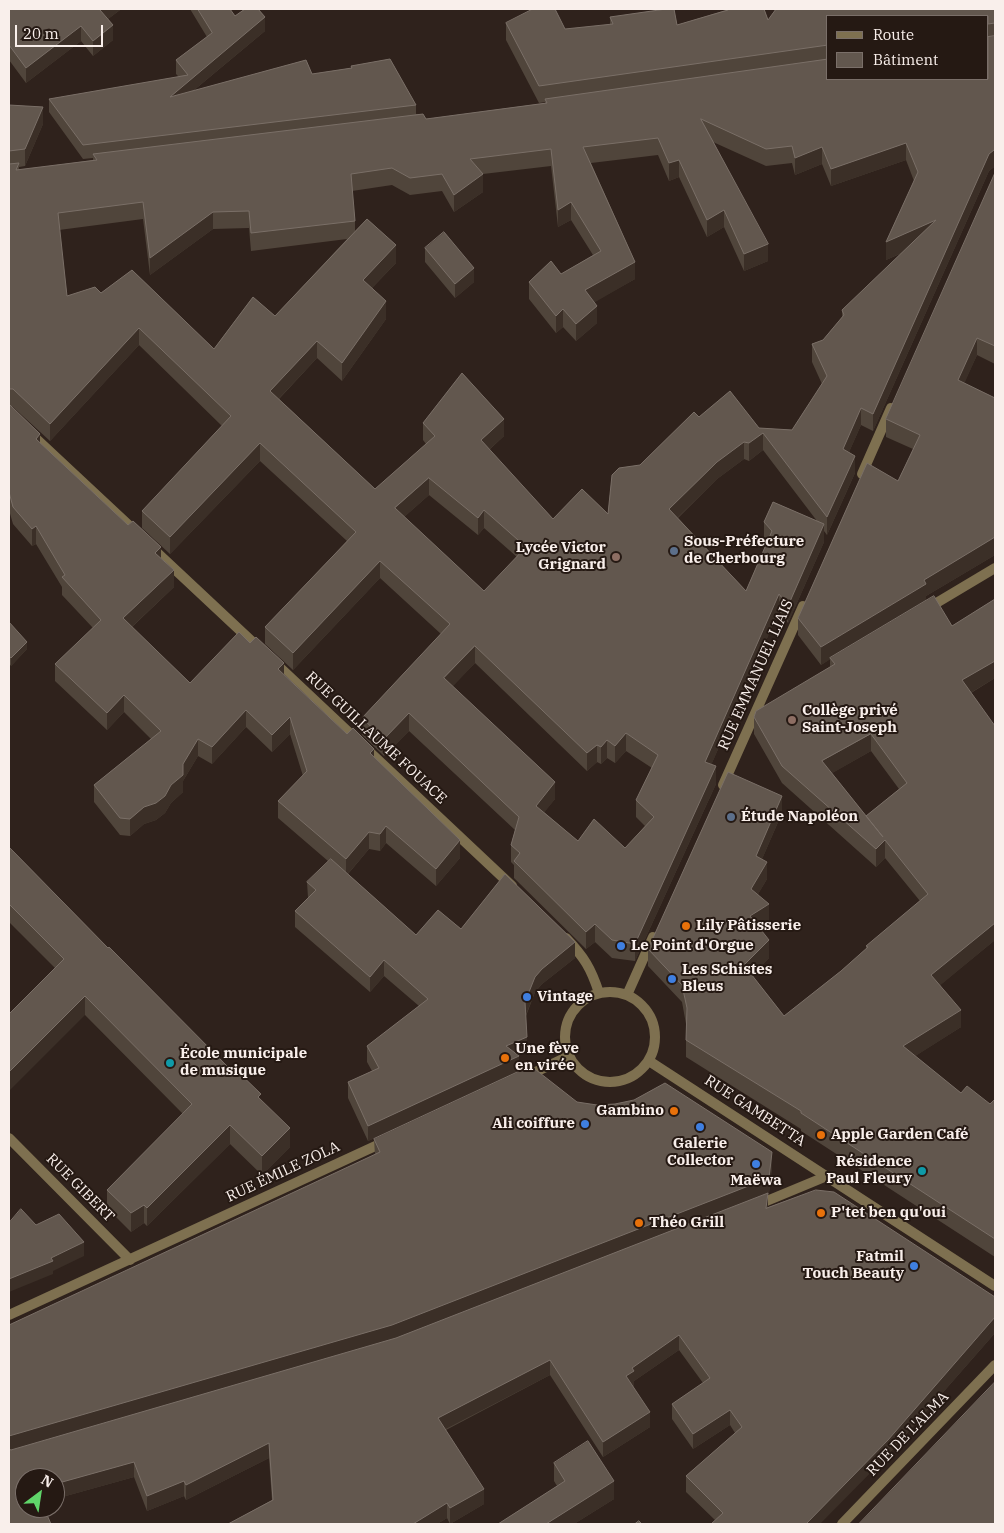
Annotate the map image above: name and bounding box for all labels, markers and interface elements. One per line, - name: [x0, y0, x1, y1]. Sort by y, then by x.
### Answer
- scale bar: [18, 15, 105, 47]
- legend: [826, 15, 989, 80]
- text: 20 m: [23, 24, 59, 43]
- text: Route: [873, 25, 914, 44]
- text: Bâtiment: [873, 50, 938, 69]
- place label: Sous-Préfecture de Cherbourg: [684, 533, 804, 568]
- place label: Lycée Victor Grignard: [516, 539, 606, 574]
- marker: Sous-Préfecture de Cherbourg: [668, 545, 680, 557]
- marker: Lycée Victor Grignard: [610, 551, 622, 563]
- street label: RUE EMMANUEL LIAIS: [715, 597, 797, 753]
- street label: RUE GUILLAUME FOUACE: [302, 668, 450, 808]
- place label: Collège privé Saint-Joseph: [802, 702, 898, 737]
- marker: Collège privé Saint-Joseph: [786, 714, 798, 726]
- place label: Étude Napoléon: [741, 808, 858, 826]
- marker: Étude Napoléon: [725, 811, 737, 823]
- place label: Lily Pâtisserie: [696, 917, 801, 935]
- marker: Lily Pâtisserie: [680, 920, 692, 932]
- place label: Le Point d'Orgue: [631, 937, 754, 955]
- marker: Le Point d'Orgue: [615, 940, 627, 952]
- place label: Les Schistes Bleus: [682, 961, 772, 996]
- marker: Les Schistes Bleus: [666, 973, 678, 985]
- place label: Vintage: [537, 988, 593, 1006]
- marker: Vintage: [521, 991, 533, 1003]
- place label: Une fève en virée: [515, 1040, 579, 1075]
- place label: École municipale de musique: [180, 1045, 307, 1080]
- marker: Une fève en virée: [499, 1052, 511, 1064]
- marker: École municipale de musique: [164, 1057, 176, 1069]
- street label: RUE GAMBETTA: [701, 1072, 809, 1150]
- place label: Gambino: [596, 1102, 664, 1120]
- marker: Gambino: [668, 1105, 680, 1117]
- place label: Ali coiffure: [492, 1115, 575, 1133]
- marker: Ali coiffure: [579, 1118, 591, 1130]
- marker: Galerie Collector: [694, 1121, 706, 1133]
- place label: Apple Garden Café: [831, 1126, 969, 1144]
- marker: Apple Garden Café: [815, 1129, 827, 1141]
- place label: Galerie Collector: [667, 1135, 733, 1170]
- street label: RUE ÉMILE ZOLA: [223, 1138, 343, 1206]
- street label: RUE GIBERT: [42, 1150, 118, 1226]
- place label: Résidence Paul Fleury: [826, 1153, 912, 1188]
- marker: Maëwa: [750, 1158, 762, 1170]
- marker: Résidence Paul Fleury: [916, 1165, 928, 1177]
- place label: Maëwa: [730, 1172, 782, 1190]
- place label: P'tet ben qu'oui: [831, 1204, 946, 1222]
- marker: P'tet ben qu'oui: [815, 1207, 827, 1219]
- place label: Théo Grill: [649, 1214, 724, 1232]
- marker: Théo Grill: [633, 1217, 645, 1229]
- place label: Fatmil Touch Beauty: [803, 1248, 904, 1283]
- marker: Fatmil Touch Beauty: [908, 1260, 920, 1272]
- street label: RUE DE L'ALMA: [863, 1388, 953, 1480]
- north arrow: [15, 1468, 65, 1518]
- text: N: [38, 1470, 57, 1492]

